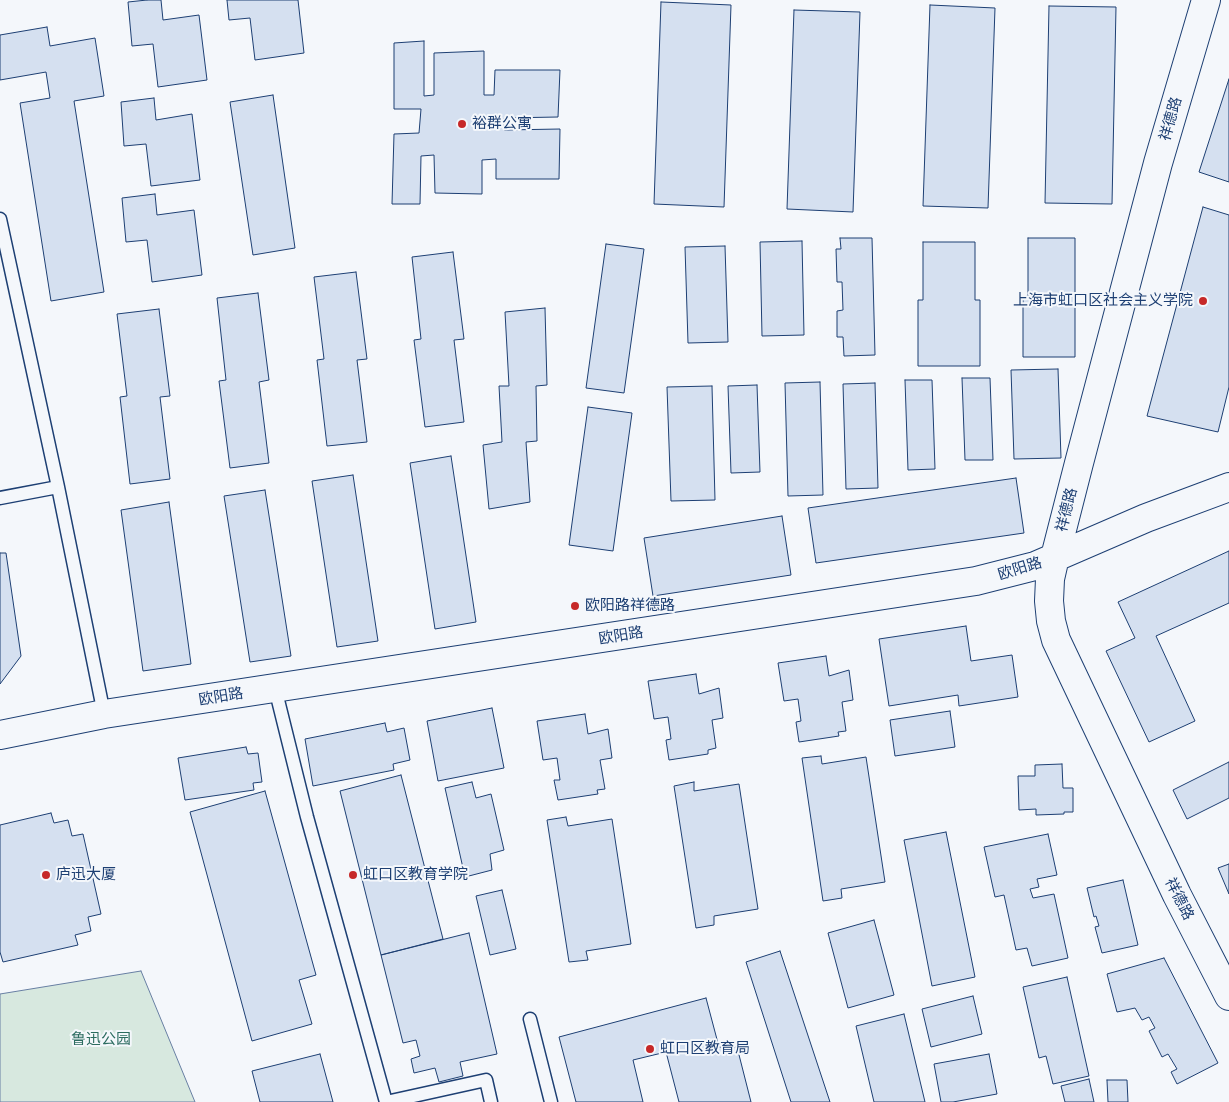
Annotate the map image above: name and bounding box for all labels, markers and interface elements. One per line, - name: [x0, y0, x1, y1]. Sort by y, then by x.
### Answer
- street label: 祥德路: [1156, 95, 1186, 143]
- place label: 裕群公寓: [472, 115, 532, 133]
- marker: 裕群公寓: [456, 118, 468, 130]
- place label: 上海市虹口区社会主义学院: [1013, 292, 1193, 310]
- marker: 上海市虹口区社会主义学院: [1197, 295, 1209, 307]
- street label: 祥德路: [1053, 486, 1081, 534]
- street label: 欧阳路: [996, 554, 1044, 584]
- place label: 欧阳路祥德路: [585, 597, 675, 615]
- marker: 欧阳路祥德路: [569, 600, 581, 612]
- street label: 欧阳路: [597, 624, 645, 648]
- street label: 欧阳路: [197, 685, 245, 709]
- place label: 庐迅大厦: [56, 866, 116, 884]
- place label: 虹口区教育学院: [363, 866, 468, 884]
- marker: 庐迅大厦: [40, 869, 52, 881]
- marker: 虹口区教育学院: [347, 869, 359, 881]
- street label: 祥德路: [1161, 875, 1197, 923]
- park label: 鲁迅公园: [71, 1031, 131, 1049]
- place label: 虹口区教育局: [660, 1040, 750, 1058]
- marker: 虹口区教育局: [644, 1043, 656, 1055]

